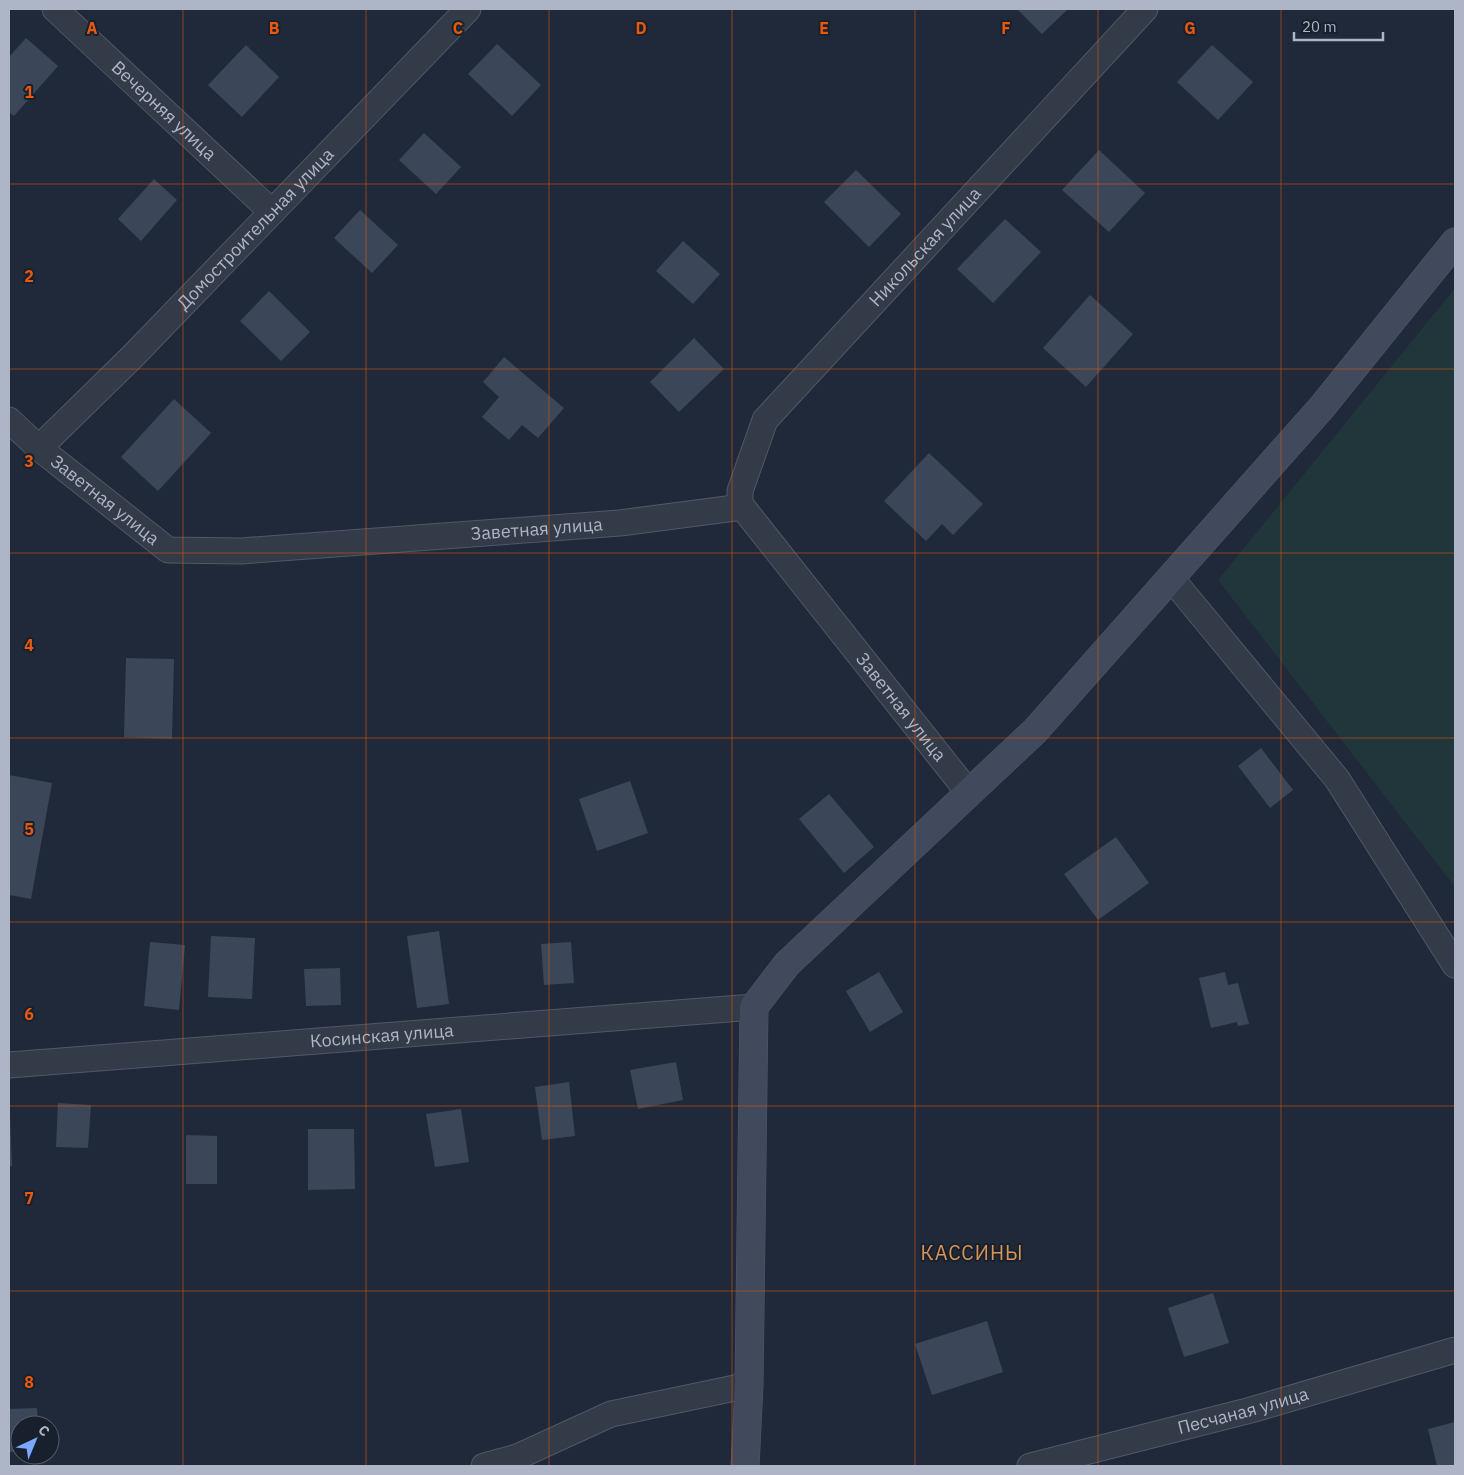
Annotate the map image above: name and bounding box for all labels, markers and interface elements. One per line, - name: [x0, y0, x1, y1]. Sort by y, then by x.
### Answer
- scale bar: [1294, 10, 1383, 42]
- text: 20 m: [1302, 17, 1337, 36]
- text: A: [87, 18, 98, 38]
- text: B: [269, 18, 280, 38]
- text: C: [453, 18, 463, 38]
- text: D: [635, 18, 647, 38]
- text: E: [819, 18, 829, 38]
- text: F: [1001, 18, 1011, 38]
- text: G: [1184, 18, 1196, 38]
- street label: Вечерняя улица: [107, 56, 222, 165]
- text: 1: [24, 82, 34, 102]
- street label: Домостроительная улица: [172, 143, 339, 314]
- street label: Никольская улица: [864, 182, 986, 311]
- text: 2: [24, 266, 34, 286]
- street label: Заветная улица: [46, 450, 165, 550]
- text: 3: [24, 451, 34, 471]
- street label: Заветная улица: [470, 512, 604, 545]
- text: 4: [24, 635, 34, 655]
- street label: Заветная улица: [851, 648, 952, 766]
- text: 5: [24, 819, 34, 839]
- text: 6: [24, 1004, 34, 1024]
- street label: Косинская улица: [309, 1018, 455, 1053]
- text: 7: [24, 1188, 34, 1208]
- district label: КАССИНЫ: [920, 1239, 1024, 1266]
- text: 8: [24, 1372, 34, 1392]
- street label: Песчаная улица: [1175, 1382, 1311, 1439]
- north arrow: [10, 1415, 60, 1465]
- text: С: [34, 1421, 54, 1440]

